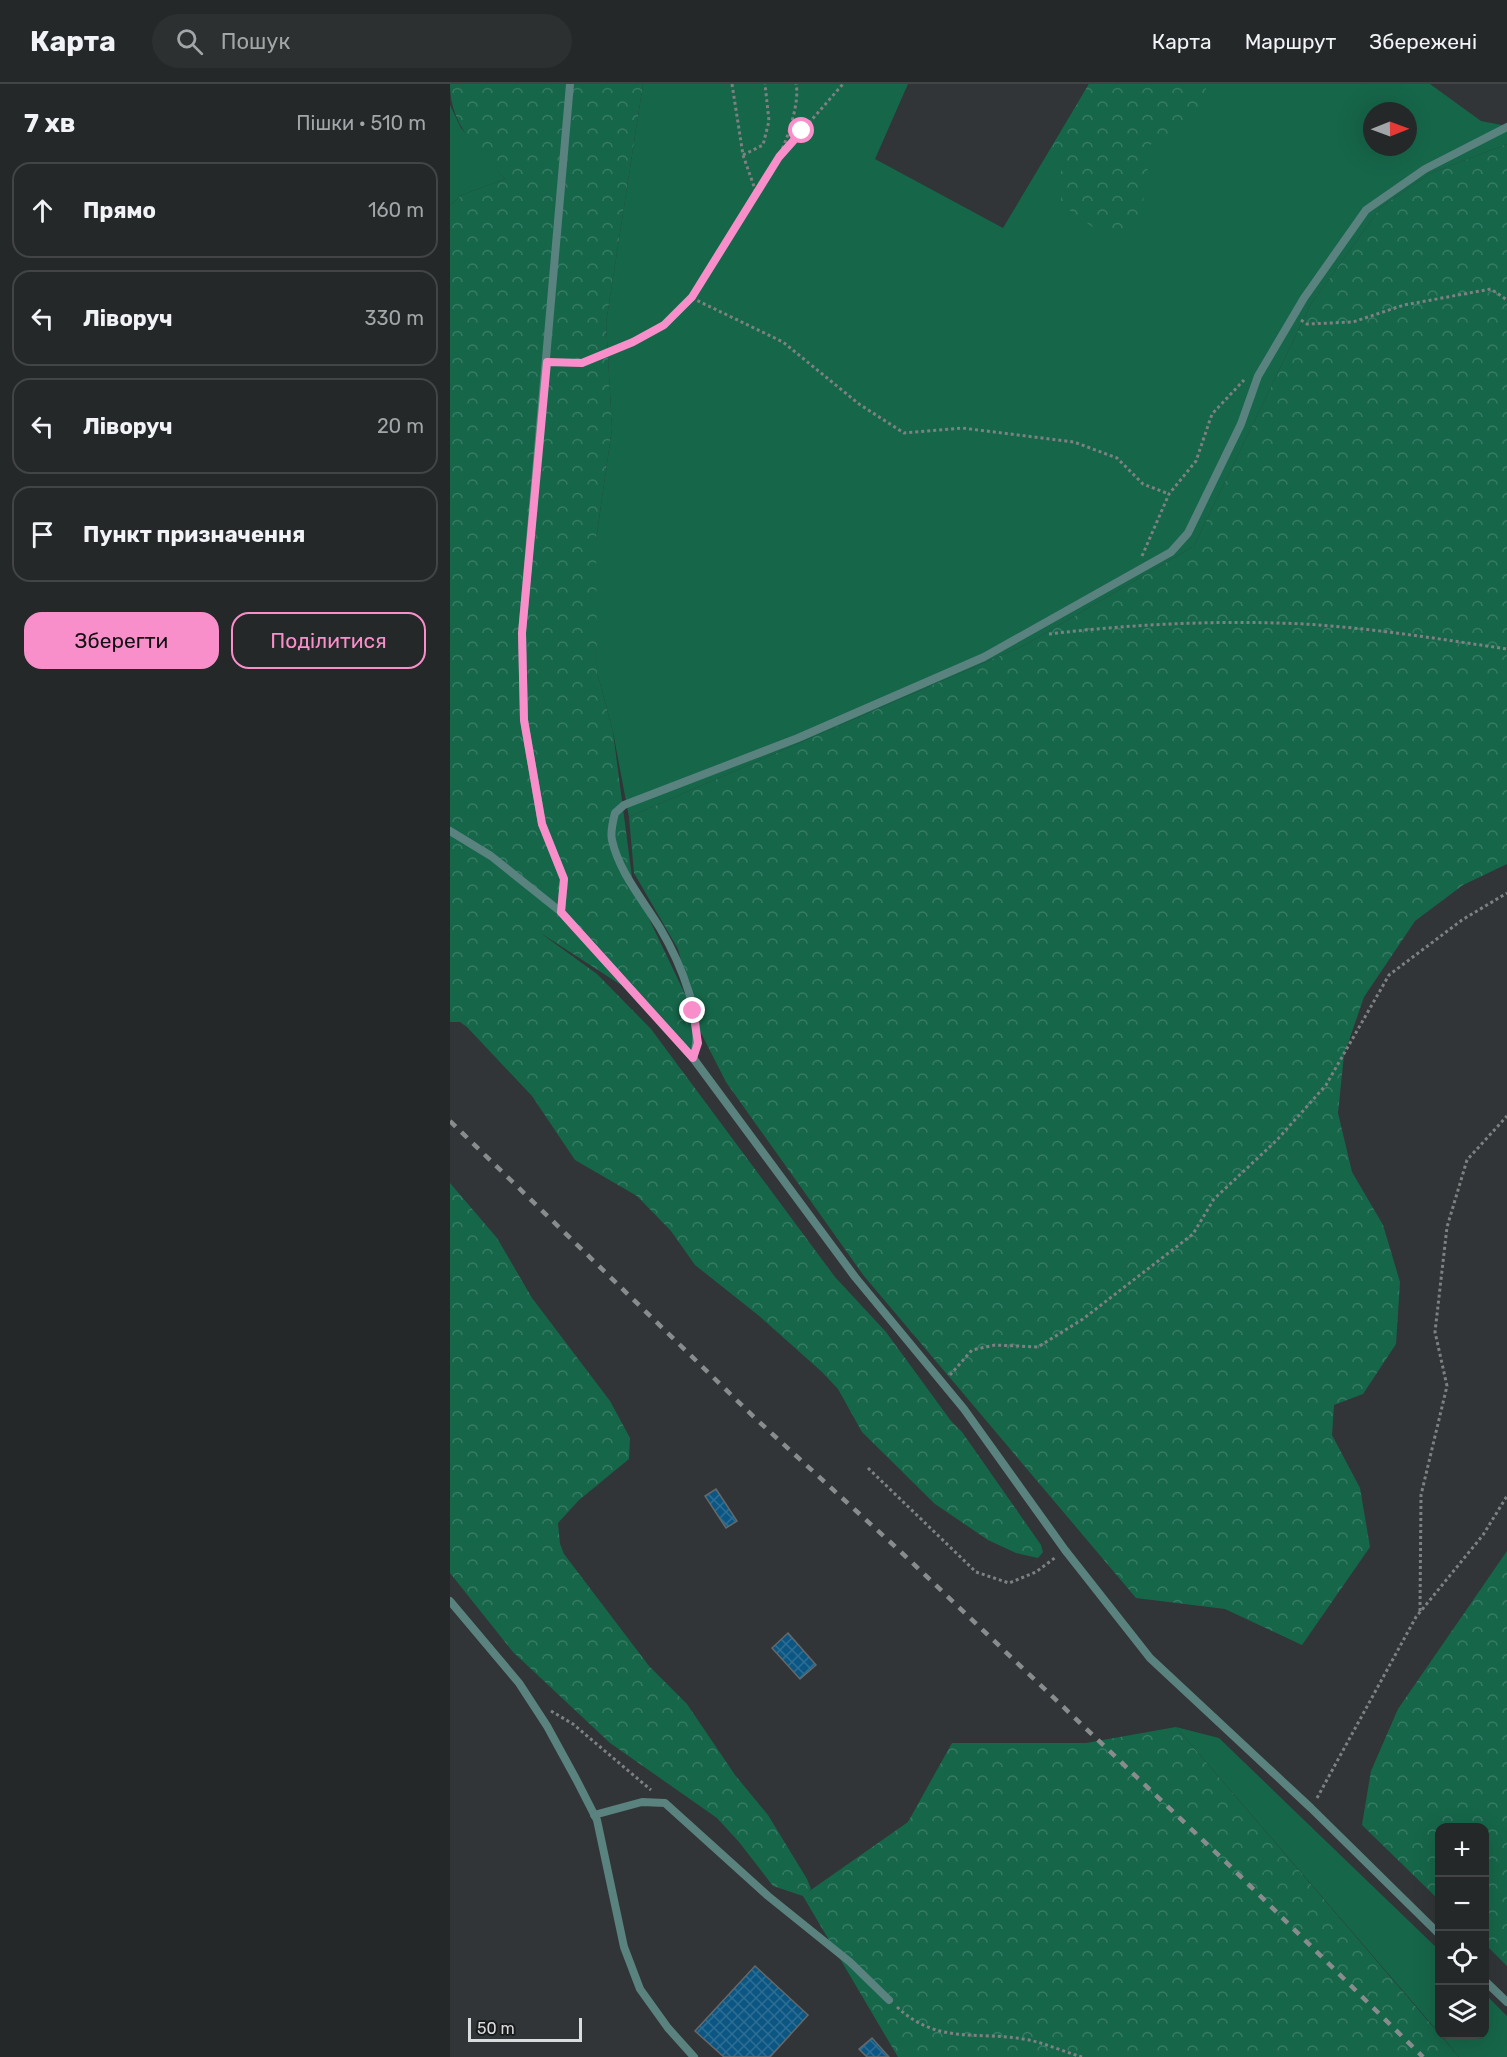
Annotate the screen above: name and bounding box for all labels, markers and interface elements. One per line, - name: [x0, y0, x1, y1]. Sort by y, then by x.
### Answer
- search box: [152, 14, 572, 68]
- text: Карта: [30, 25, 116, 58]
- icon: search: [173, 25, 206, 58]
- text: Пошук: [221, 28, 290, 55]
- text: Карта: [1152, 29, 1212, 54]
- text: Маршрут: [1245, 29, 1336, 54]
- text: Збережені: [1369, 29, 1477, 54]
- north arrow: [1363, 102, 1417, 156]
- text: 7 хв: [24, 108, 75, 139]
- text: Пішки · 510 m: [296, 111, 426, 135]
- route start: [788, 117, 814, 143]
- icon: ahead: [26, 194, 59, 227]
- text: Прямо: [83, 197, 156, 224]
- text: 160 m: [368, 198, 424, 222]
- icon: left: [26, 302, 59, 335]
- text: Ліворуч: [83, 305, 173, 332]
- text: 330 m: [365, 306, 424, 330]
- icon: left: [26, 410, 59, 443]
- text: Ліворуч: [83, 413, 173, 440]
- text: 20 m: [377, 414, 424, 438]
- icon: arrive: [26, 518, 59, 551]
- text: Пункт призначення: [83, 521, 305, 548]
- button: Зберегти: [24, 612, 219, 669]
- button: Поділитися: [231, 612, 426, 669]
- route end: [679, 997, 705, 1023]
- map controls: [1435, 1823, 1489, 2039]
- button: +: [1435, 1823, 1489, 1877]
- button: −: [1435, 1877, 1489, 1931]
- button: locate: [1435, 1931, 1489, 1985]
- button: layers: [1435, 1985, 1489, 2039]
- scale bar: [468, 2015, 582, 2042]
- text: 50 m: [477, 2019, 515, 2038]

